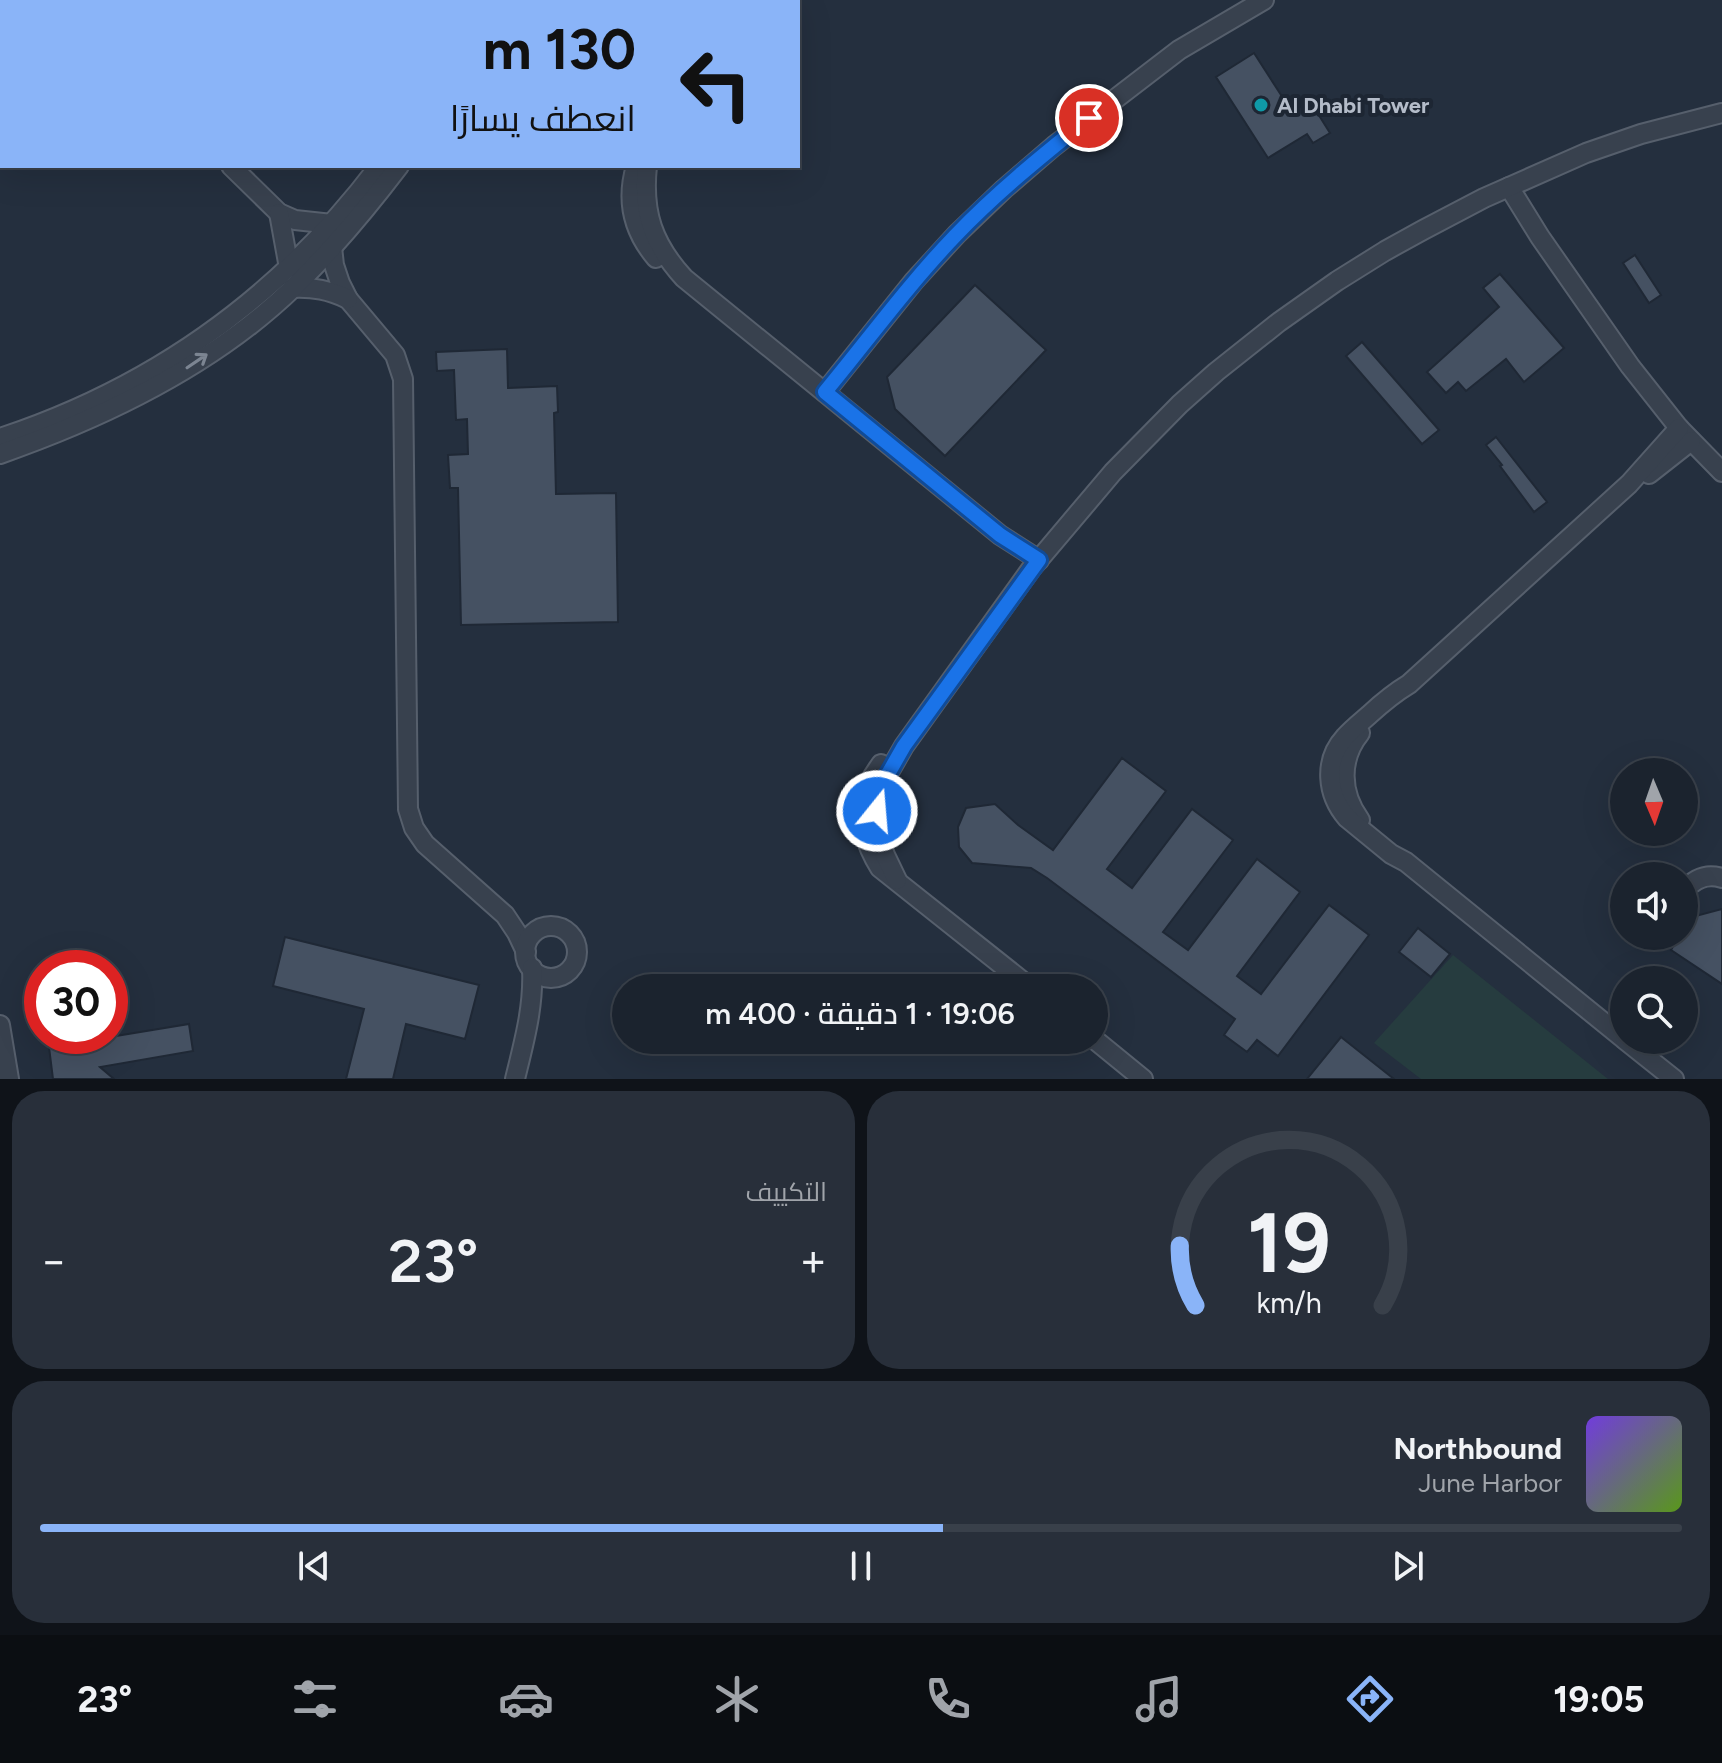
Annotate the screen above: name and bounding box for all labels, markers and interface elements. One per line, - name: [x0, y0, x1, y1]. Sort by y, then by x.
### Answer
- text: 130 m: [483, 16, 636, 83]
- icon: left: [664, 32, 768, 136]
- pin: [1055, 84, 1123, 152]
- place label: Al Dhabi Tower: [1277, 92, 1430, 119]
- icon: arrive: [1067, 96, 1111, 140]
- marker: Al Dhabi Tower: [1252, 96, 1270, 114]
- text: انعطف يسارًا: [450, 97, 636, 140]
- one-way arrow: [185, 353, 207, 369]
- north arrow: [1610, 758, 1698, 846]
- map controls: [1610, 758, 1698, 1054]
- position arrow: [835, 769, 919, 853]
- button: sound: [1610, 862, 1698, 950]
- speed limit sign: 30: [24, 950, 128, 1054]
- button: search: [1610, 966, 1698, 1054]
- text: 19:06 · 1 دقيقة · 400 m: [705, 995, 1015, 1032]
- text: التكييف: [745, 1176, 827, 1208]
- text: 19: [1247, 1193, 1330, 1293]
- text: 23°: [389, 1225, 478, 1297]
- text: −: [40, 1234, 67, 1287]
- text: +: [800, 1234, 827, 1287]
- text: km/h: [1256, 1286, 1321, 1320]
- text: Northbound: [1394, 1430, 1562, 1467]
- text: June Harbor: [1418, 1467, 1562, 1499]
- icon: previous: [292, 1544, 336, 1588]
- icon: pause: [839, 1544, 883, 1588]
- icon: next: [1386, 1544, 1430, 1588]
- icon: filters: [287, 1671, 343, 1727]
- icon: car: [498, 1671, 554, 1727]
- icon: climate: [709, 1671, 765, 1727]
- icon: phone: [920, 1671, 976, 1727]
- icon: music: [1131, 1671, 1187, 1727]
- icon: directions: [1342, 1671, 1398, 1727]
- text: 23°: [78, 1678, 132, 1721]
- text: 19:05: [1553, 1678, 1644, 1721]

